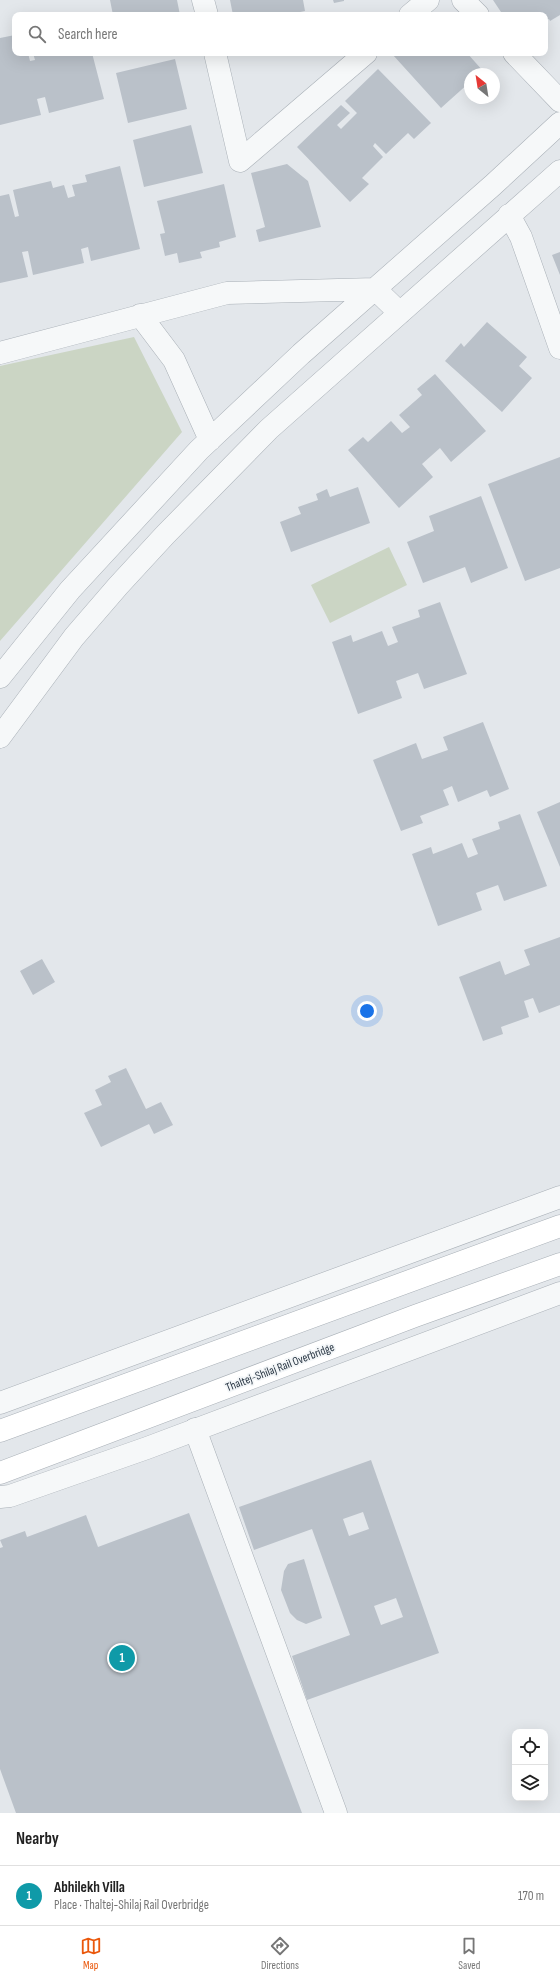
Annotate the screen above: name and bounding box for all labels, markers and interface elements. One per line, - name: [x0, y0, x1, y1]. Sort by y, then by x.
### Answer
- search box: [12, 12, 548, 56]
- icon: search: [26, 23, 48, 45]
- text: Search here: [58, 25, 118, 44]
- north arrow: [464, 68, 500, 104]
- your location: [357, 1001, 377, 1021]
- street label: Thaltej-Shilaj Rail Overbridge: [224, 1340, 337, 1395]
- pin: 1: [109, 1643, 135, 1673]
- map controls: [512, 1729, 548, 1801]
- button: locate: [512, 1729, 548, 1765]
- button: layers: [512, 1765, 548, 1801]
- text: Nearby: [16, 1829, 59, 1849]
- text: Abhilekh Villa: [54, 1878, 125, 1897]
- text: 1: [26, 1888, 32, 1904]
- text: 170 m: [518, 1888, 544, 1904]
- text: Place · Thaltej-Shilaj Rail Overbridge: [54, 1897, 209, 1913]
- tab: Map: [80, 1935, 102, 1972]
- tab: Directions: [261, 1935, 299, 1972]
- tab: Saved: [458, 1935, 480, 1972]

